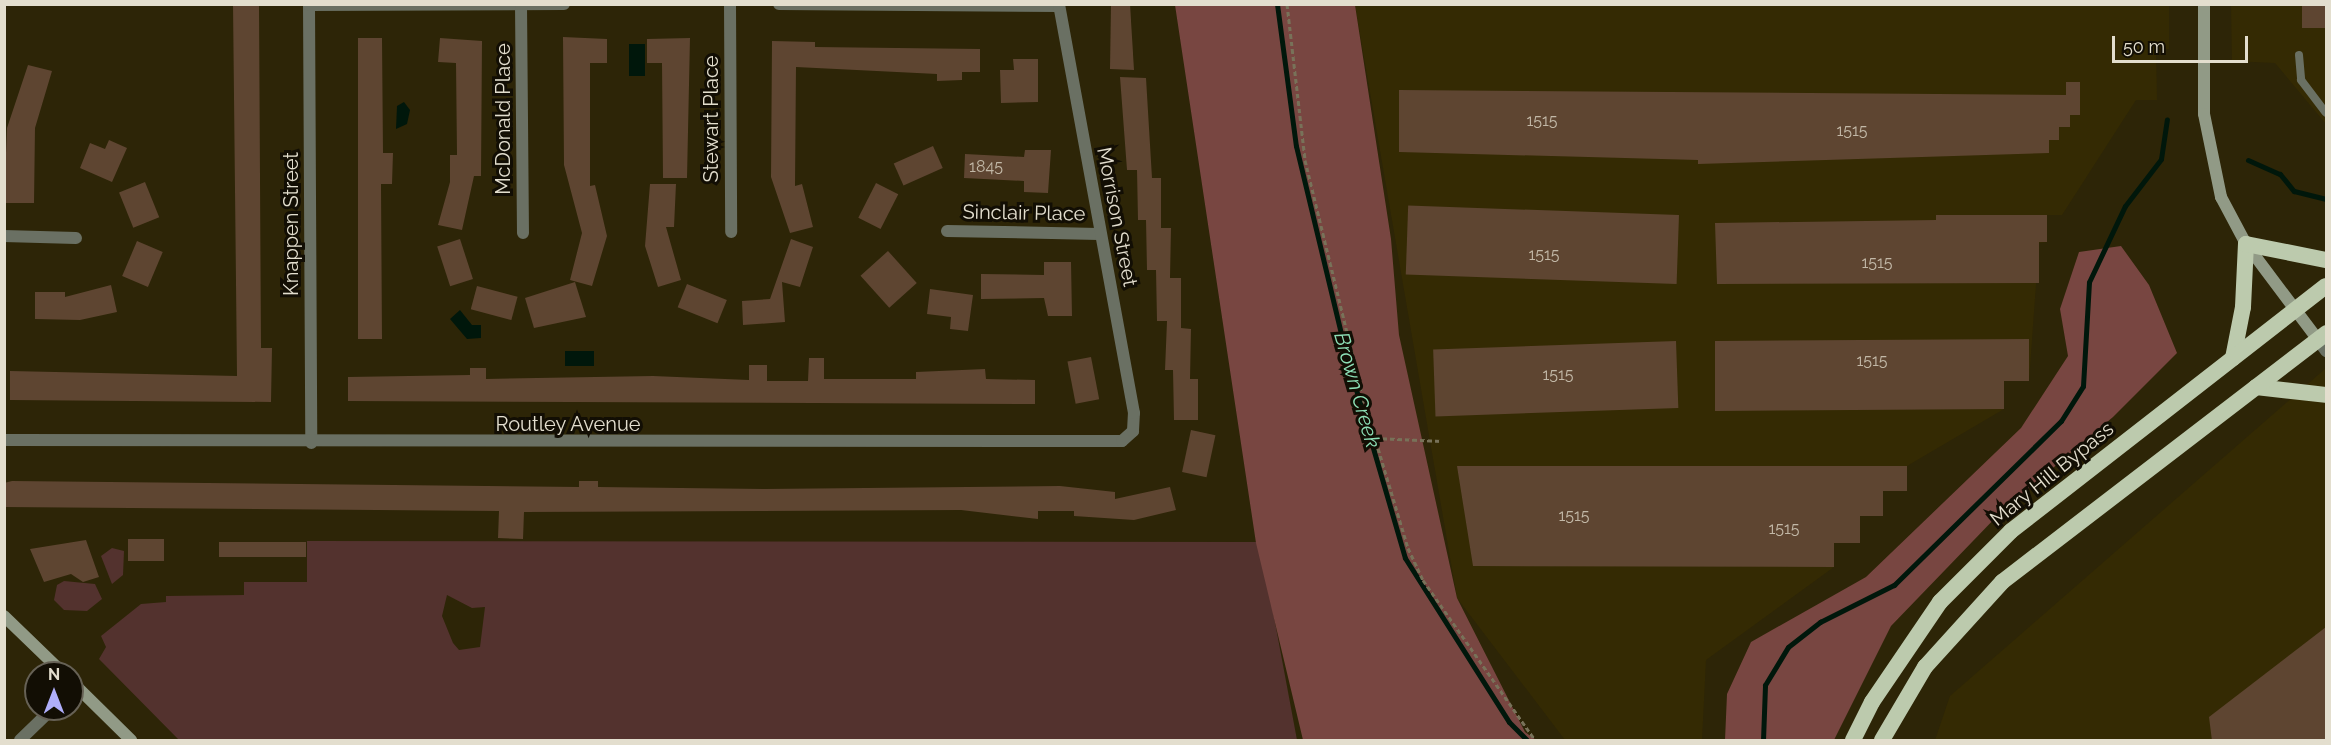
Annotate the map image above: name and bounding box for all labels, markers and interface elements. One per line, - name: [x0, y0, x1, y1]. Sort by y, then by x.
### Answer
- scale bar: [2115, 24, 2252, 62]
- text: 50 m: [2123, 36, 2165, 57]
- street label: McDonald Place: [491, 43, 515, 195]
- street label: Stewart Place: [699, 55, 723, 183]
- house number: 1515: [1526, 111, 1558, 131]
- house number: 1515: [1836, 121, 1868, 141]
- street label: Morrison Street: [1092, 145, 1142, 289]
- street label: Knappen Street: [279, 152, 303, 296]
- house number: 1845: [969, 157, 1003, 177]
- street label: Sinclair Place: [962, 200, 1086, 226]
- house number: 1515: [1528, 245, 1560, 265]
- house number: 1515: [1861, 253, 1893, 273]
- water label: Brown Creek: [1328, 329, 1386, 451]
- house number: 1515: [1856, 351, 1888, 371]
- house number: 1515: [1542, 365, 1574, 385]
- street label: Routley Avenue: [495, 412, 641, 436]
- street label: Mary Hill Bypass: [1985, 417, 2119, 531]
- house number: 1515: [1558, 506, 1590, 526]
- house number: 1515: [1768, 519, 1800, 539]
- north arrow: [24, 661, 84, 721]
- text: N: [48, 665, 60, 684]

